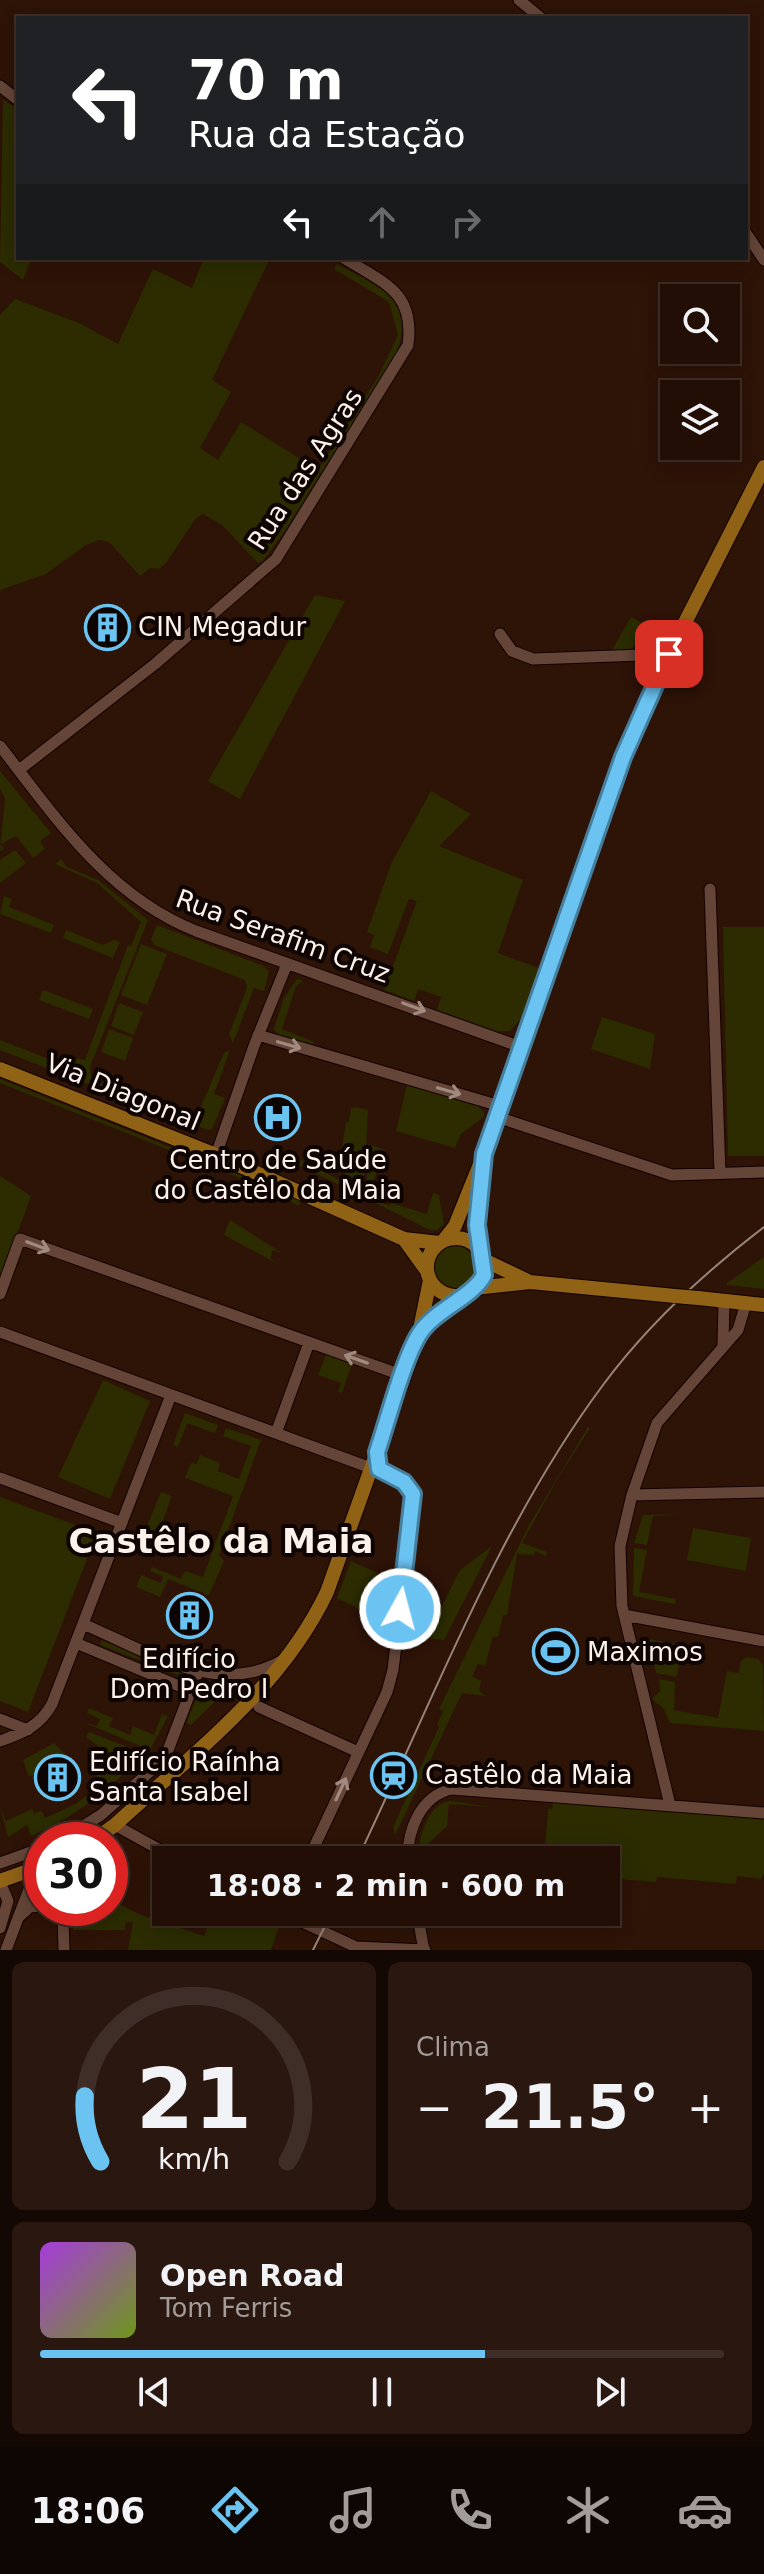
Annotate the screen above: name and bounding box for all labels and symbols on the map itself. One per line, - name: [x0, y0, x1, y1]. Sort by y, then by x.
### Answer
- street label: Rua das Agras: [242, 383, 368, 555]
- building icon: CIN Megadur: [83, 603, 131, 651]
- place label: CIN Megadur: [138, 612, 306, 642]
- pin: [635, 620, 703, 688]
- street label: Rua Serafim Cruz: [172, 883, 394, 989]
- one-way arrow: [401, 1001, 426, 1015]
- one-way arrow: [275, 1038, 301, 1053]
- street label: Via Diagonal: [41, 1047, 205, 1137]
- one-way arrow: [435, 1084, 461, 1099]
- hospital icon: Centro de Saúde do Castêlo da Maia: [254, 1093, 302, 1141]
- place label: Centro de Saúde do Castêlo da Maia: [154, 1145, 402, 1205]
- one-way arrow: [25, 1240, 50, 1254]
- one-way arrow: [344, 1351, 369, 1366]
- district label: Castêlo da Maia: [69, 1521, 373, 1561]
- position arrow: [358, 1567, 442, 1651]
- building icon: Edifício Dom Pedro I: [165, 1592, 213, 1640]
- sports icon: Maximos: [532, 1628, 580, 1676]
- place label: Maximos: [587, 1637, 703, 1667]
- place label: Edifício Dom Pedro I: [110, 1644, 268, 1704]
- place label: Edifício Raínha Santa Isabel: [89, 1747, 281, 1807]
- station icon: Castêlo da Maia: [370, 1751, 418, 1799]
- building icon: Edifício Raínha Santa Isabel: [34, 1753, 82, 1801]
- place label: Castêlo da Maia: [425, 1760, 632, 1790]
- one-way arrow: [334, 1778, 349, 1802]
- speed limit sign: 30: [24, 1822, 128, 1926]

